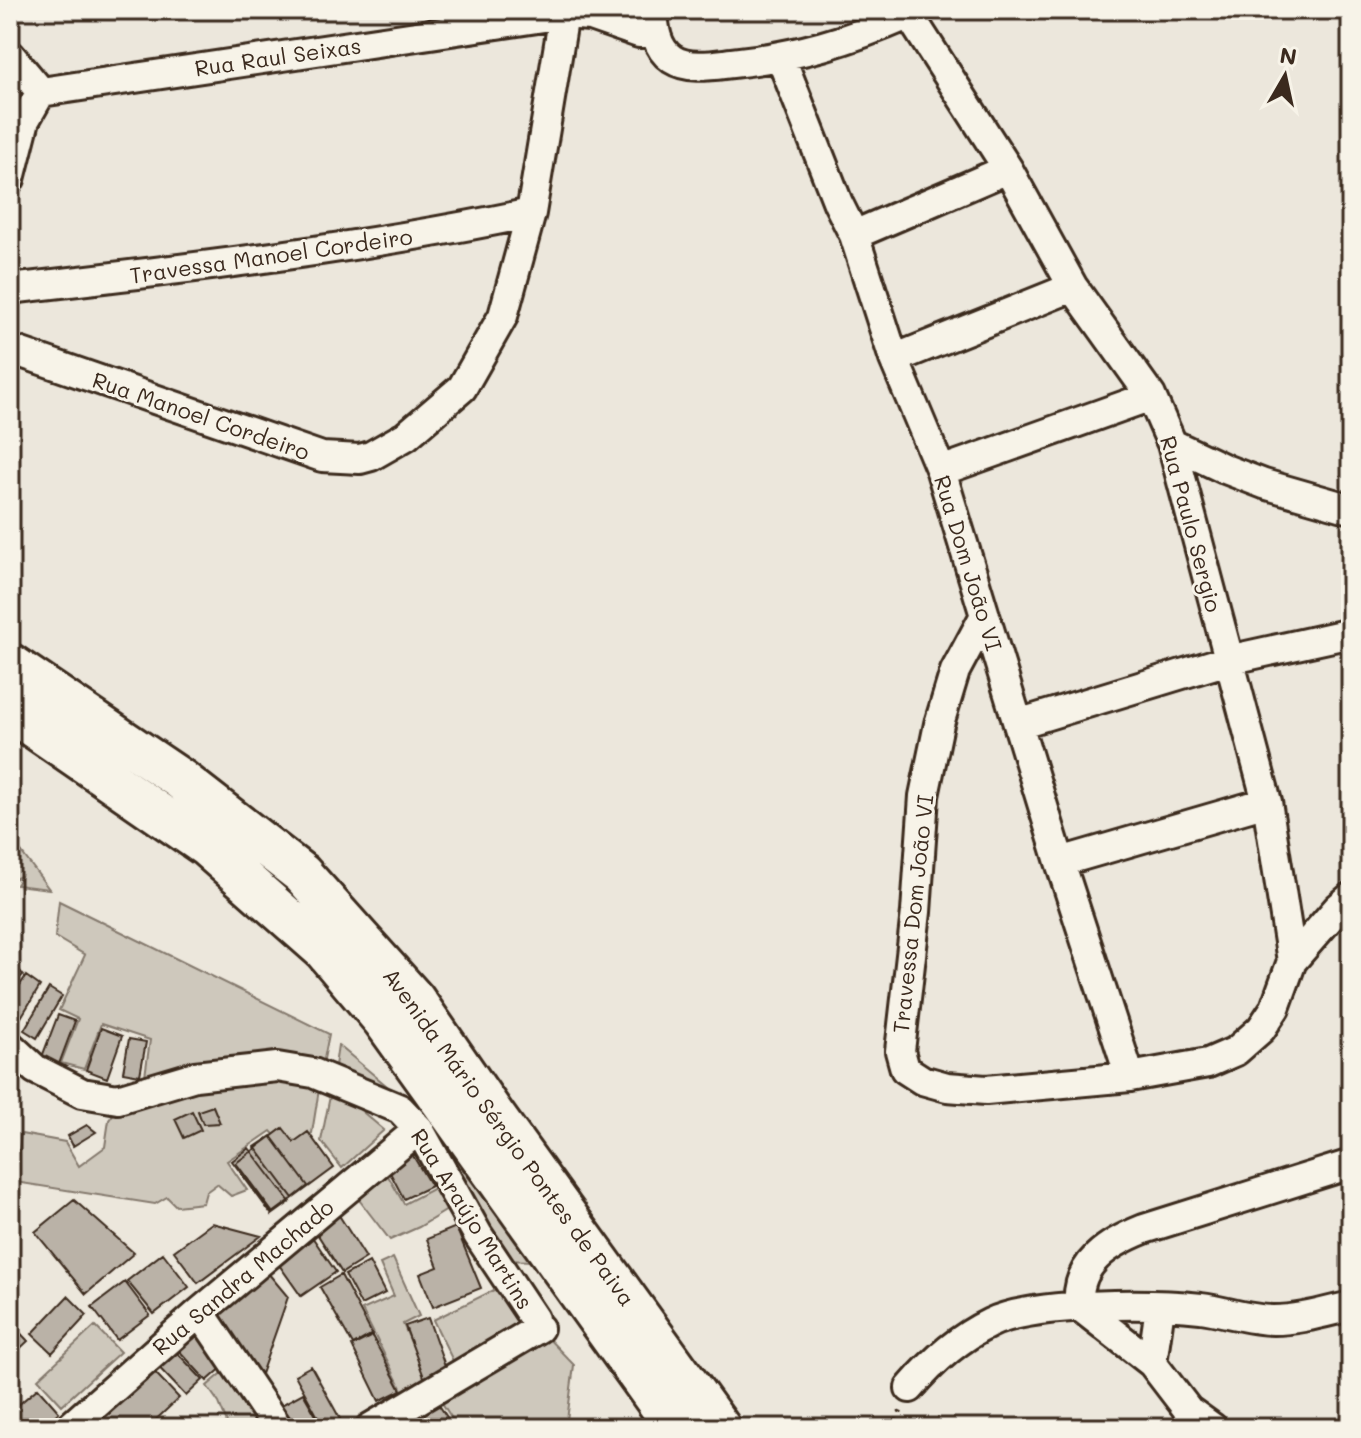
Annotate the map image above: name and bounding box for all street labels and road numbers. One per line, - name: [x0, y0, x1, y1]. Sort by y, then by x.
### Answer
- street label: Rua Raul Seixas: [193, 30, 363, 83]
- street label: Travessa Manoel Cordeiro: [128, 221, 414, 290]
- street label: Rua Manoel Cordeiro: [89, 365, 314, 466]
- street label: Rua Paulo Sergio: [1154, 433, 1229, 615]
- street label: Rua Dom João VI: [928, 471, 1009, 654]
- street label: Travessa Dom João VI: [886, 793, 939, 1035]
- street label: Avenida Mário Sérgio Pontes de Paiva: [377, 962, 642, 1312]
- street label: Rua Araújo Martins: [405, 1123, 540, 1315]
- street label: Rua Sandra Machado: [146, 1192, 339, 1361]

